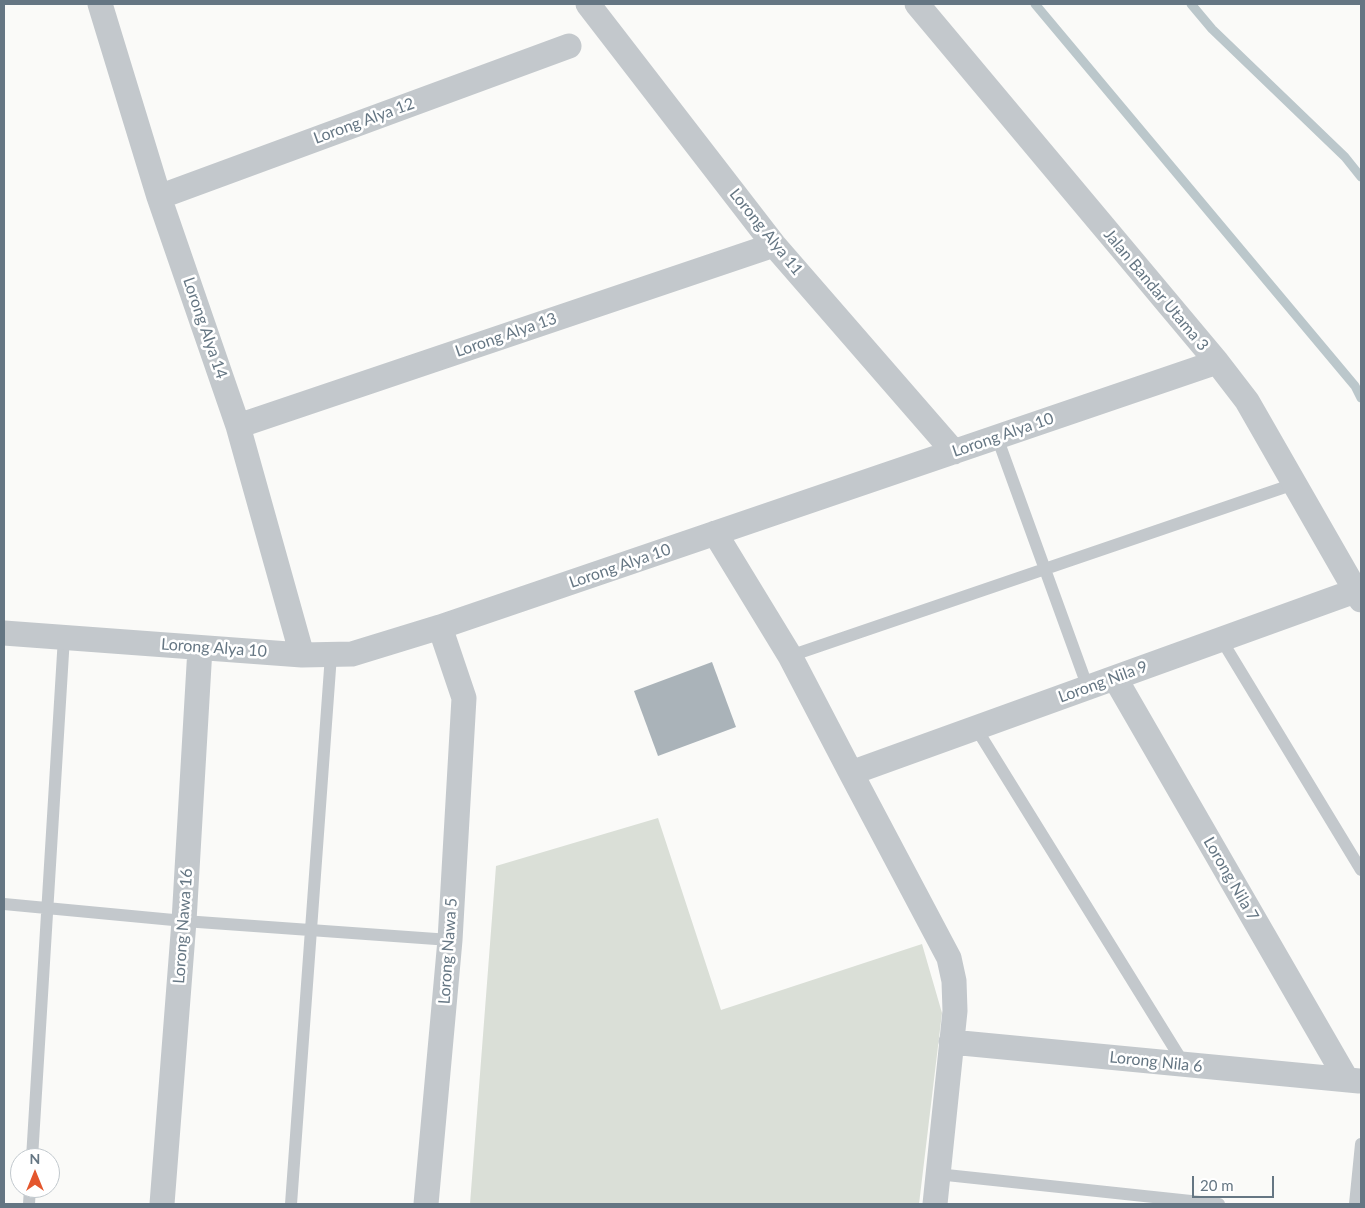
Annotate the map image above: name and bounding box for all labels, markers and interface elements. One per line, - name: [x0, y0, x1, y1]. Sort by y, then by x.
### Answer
- street label: Lorong Alya 12: [311, 94, 417, 148]
- street label: Lorong Alya 11: [725, 185, 807, 279]
- street label: Jalan Bandar Utama 3: [1100, 225, 1212, 355]
- street label: Lorong Alya 14: [179, 275, 231, 381]
- street label: Lorong Alya 13: [453, 309, 559, 361]
- street label: Lorong Alya 10: [950, 409, 1056, 461]
- street label: Lorong Alya 10: [567, 540, 673, 592]
- street label: Lorong Alya 10: [161, 635, 267, 661]
- street label: Lorong Nila 9: [1056, 657, 1150, 707]
- street label: Lorong Nila 7: [1199, 834, 1263, 924]
- street label: Lorong Nawa 16: [169, 868, 197, 984]
- street label: Lorong Nawa 5: [435, 897, 461, 1005]
- street label: Lorong Nila 6: [1108, 1048, 1204, 1076]
- north arrow: [10, 1148, 60, 1198]
- text: N: [30, 1150, 40, 1167]
- scale bar: [1195, 1166, 1278, 1198]
- text: 20 m: [1200, 1176, 1234, 1194]

